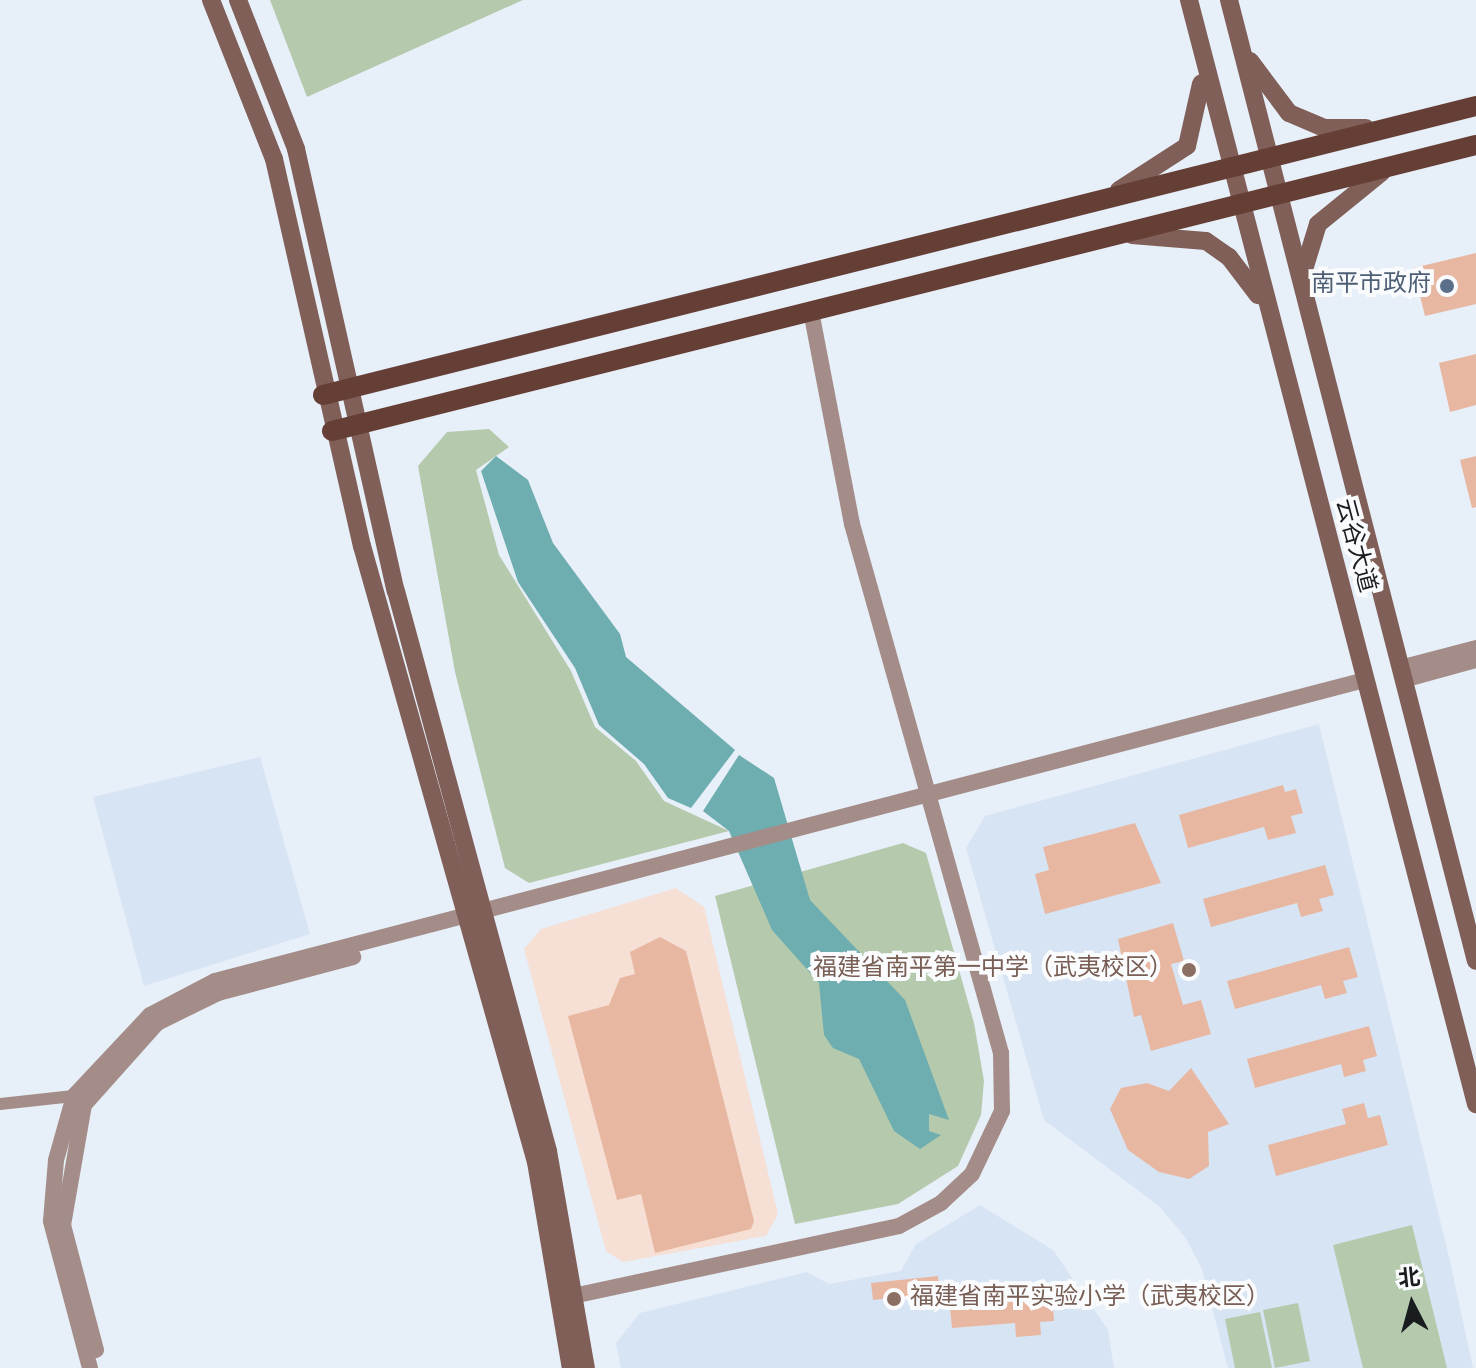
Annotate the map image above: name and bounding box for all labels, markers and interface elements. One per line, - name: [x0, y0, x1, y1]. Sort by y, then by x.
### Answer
- place label: 南平市政府: [1311, 272, 1431, 300]
- marker: 南平市政府: [1438, 277, 1456, 295]
- street label: 云谷大道: [1328, 496, 1380, 596]
- place label: 福建省南平第一中学（武夷校区）: [813, 956, 1173, 984]
- marker: 福建省南平第一中学（武夷校区）: [1180, 961, 1198, 979]
- north arrow: [1372, 1264, 1452, 1344]
- text: 北: [1397, 1265, 1422, 1294]
- place label: 福建省南平实验小学（武夷校区）: [910, 1285, 1270, 1313]
- marker: 福建省南平实验小学（武夷校区）: [885, 1290, 903, 1308]

